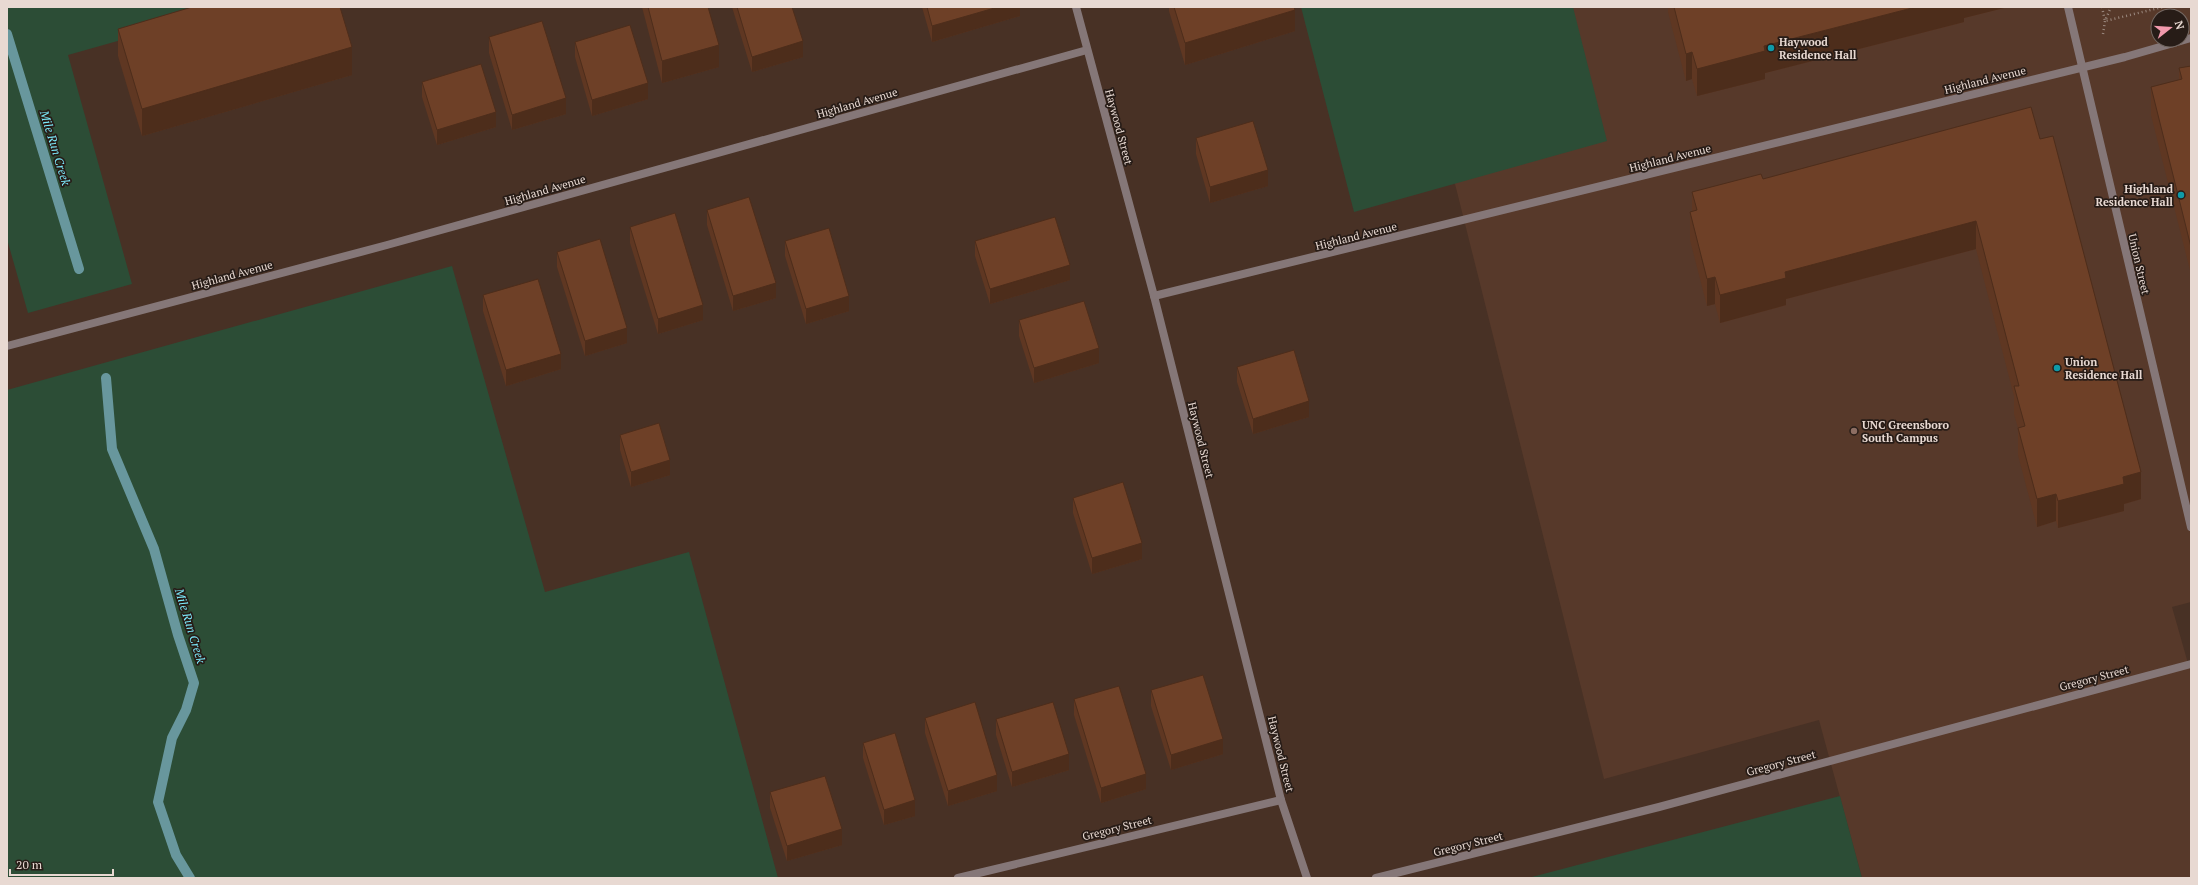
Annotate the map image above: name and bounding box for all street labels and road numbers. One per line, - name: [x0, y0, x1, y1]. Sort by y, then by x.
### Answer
- street label: Highland Avenue: [1943, 63, 2028, 97]
- street label: Highland Avenue: [815, 85, 900, 121]
- street label: Haywood Street: [1102, 88, 1136, 166]
- street label: Highland Avenue: [1628, 141, 1713, 175]
- street label: Highland Avenue: [503, 172, 588, 208]
- street label: Highland Avenue: [1314, 219, 1399, 253]
- street label: Union Street: [2125, 232, 2153, 296]
- street label: Highland Avenue: [190, 257, 275, 293]
- street label: Haywood Street: [1185, 401, 1217, 479]
- street label: Gregory Street: [2058, 662, 2130, 694]
- street label: Haywood Street: [1265, 715, 1297, 793]
- street label: Gregory Street: [1745, 747, 1817, 779]
- street label: Gregory Street: [1081, 813, 1153, 843]
- street label: Gregory Street: [1432, 829, 1504, 859]

